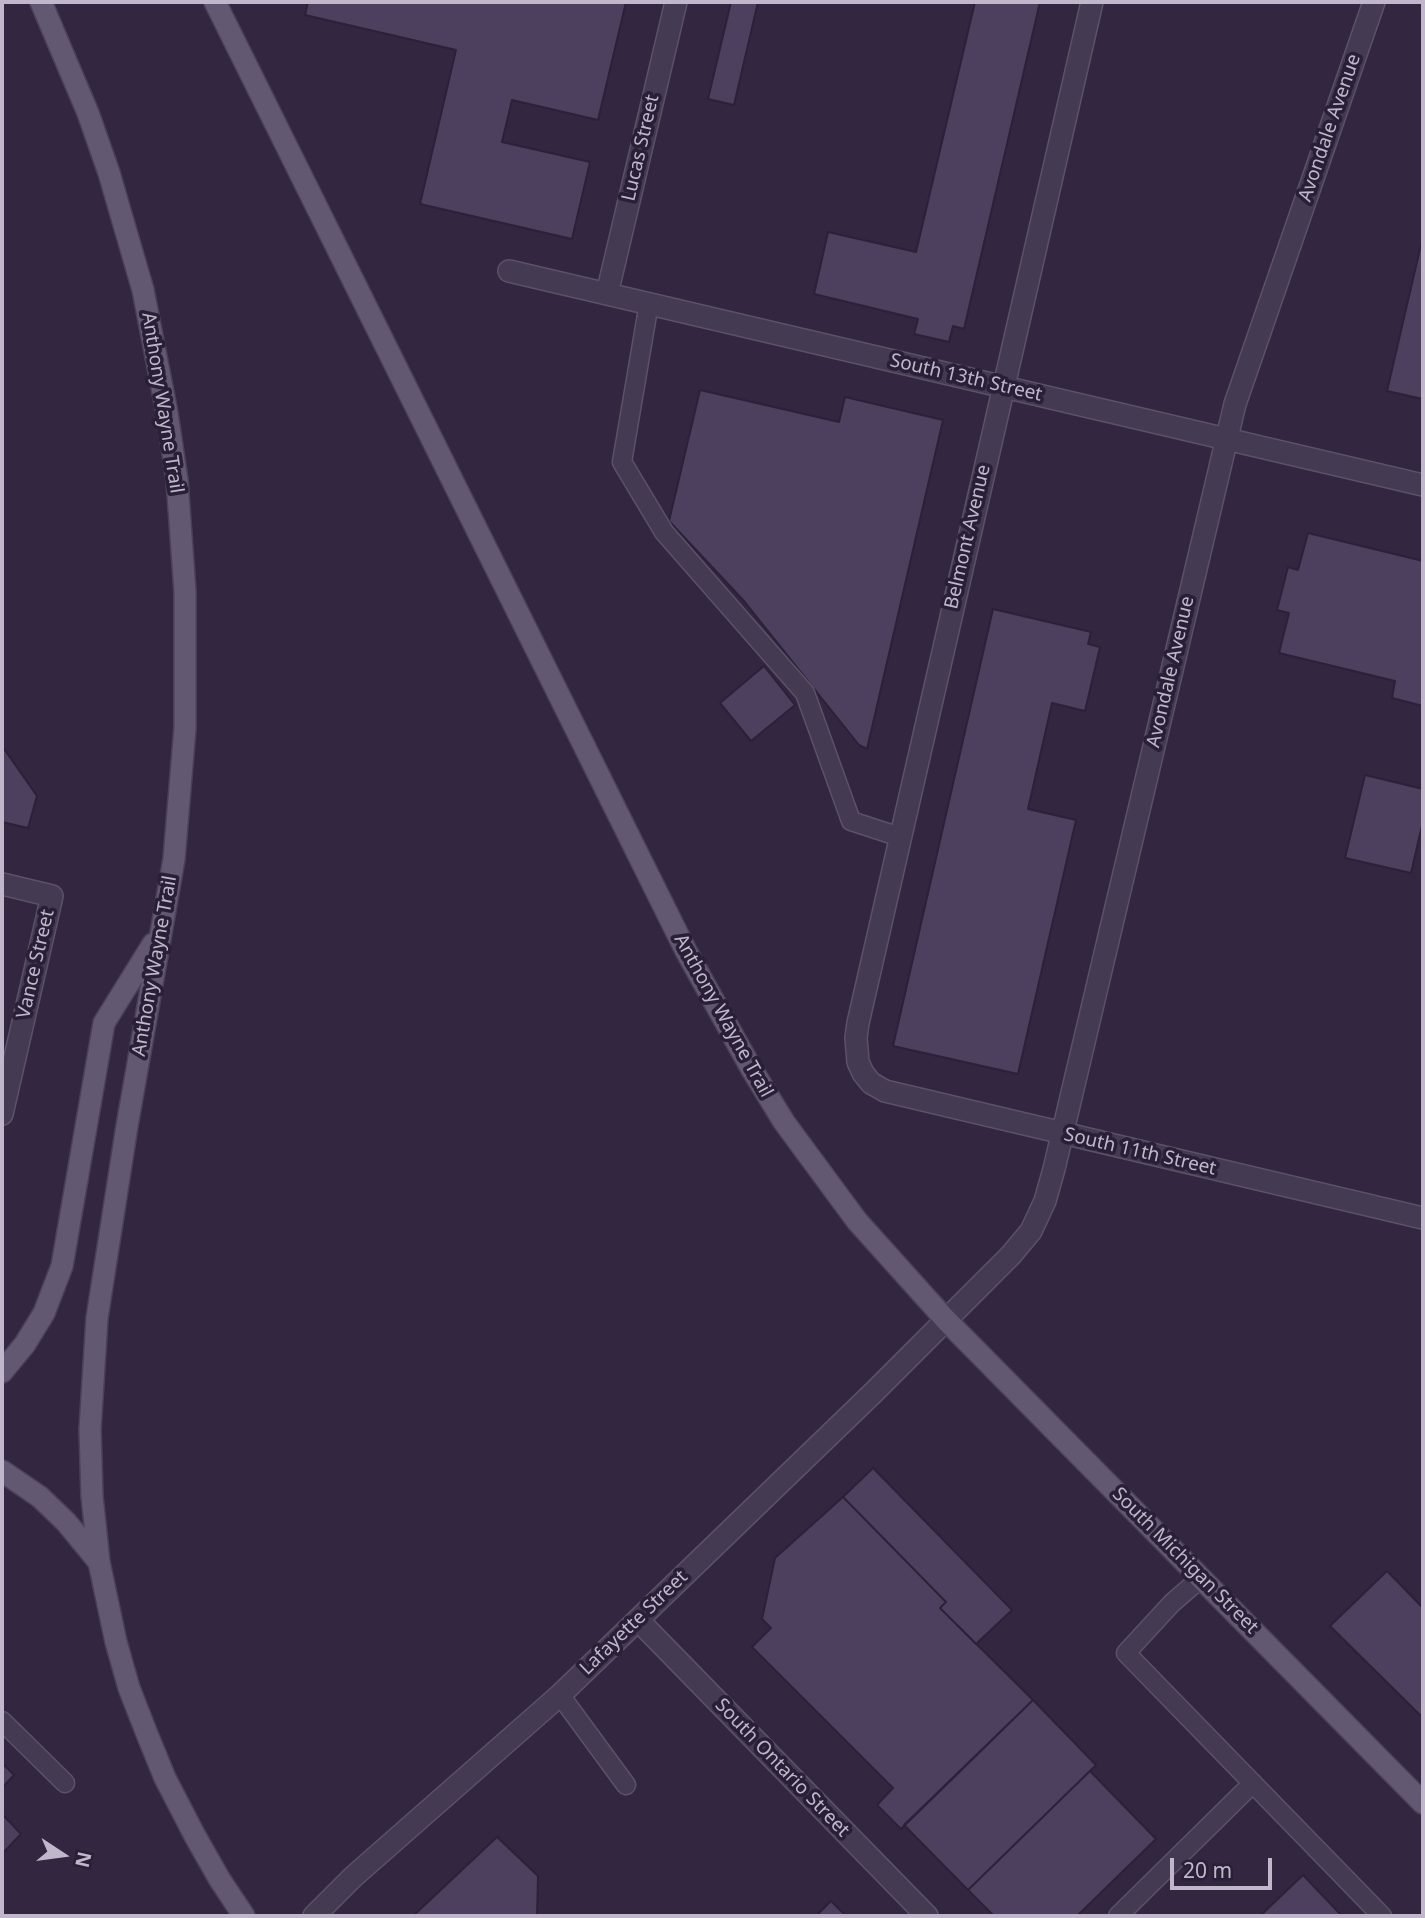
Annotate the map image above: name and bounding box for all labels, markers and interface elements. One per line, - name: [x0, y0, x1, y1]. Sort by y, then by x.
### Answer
- street label: Avondale Avenue: [1294, 51, 1366, 205]
- street label: Lucas Street: [618, 93, 664, 203]
- street label: Anthony Wayne Trail: [136, 311, 188, 495]
- street label: South 13th Street: [888, 349, 1044, 407]
- street label: Belmont Avenue: [940, 463, 996, 611]
- street label: Avondale Avenue: [1142, 594, 1200, 750]
- street label: Anthony Wayne Trail: [128, 874, 182, 1058]
- street label: Vance Street: [12, 907, 60, 1021]
- street label: Anthony Wayne Trail: [669, 930, 777, 1102]
- street label: South 11th Street: [1062, 1123, 1218, 1181]
- street label: South Michigan Street: [1107, 1483, 1263, 1639]
- street label: Lafayette Street: [575, 1566, 693, 1680]
- street label: South Ontario Street: [710, 1694, 854, 1842]
- north arrow: [28, 1820, 98, 1890]
- scale bar: [1173, 1844, 1274, 1888]
- text: N: [69, 1849, 98, 1870]
- text: 20 m: [1183, 1856, 1232, 1884]

